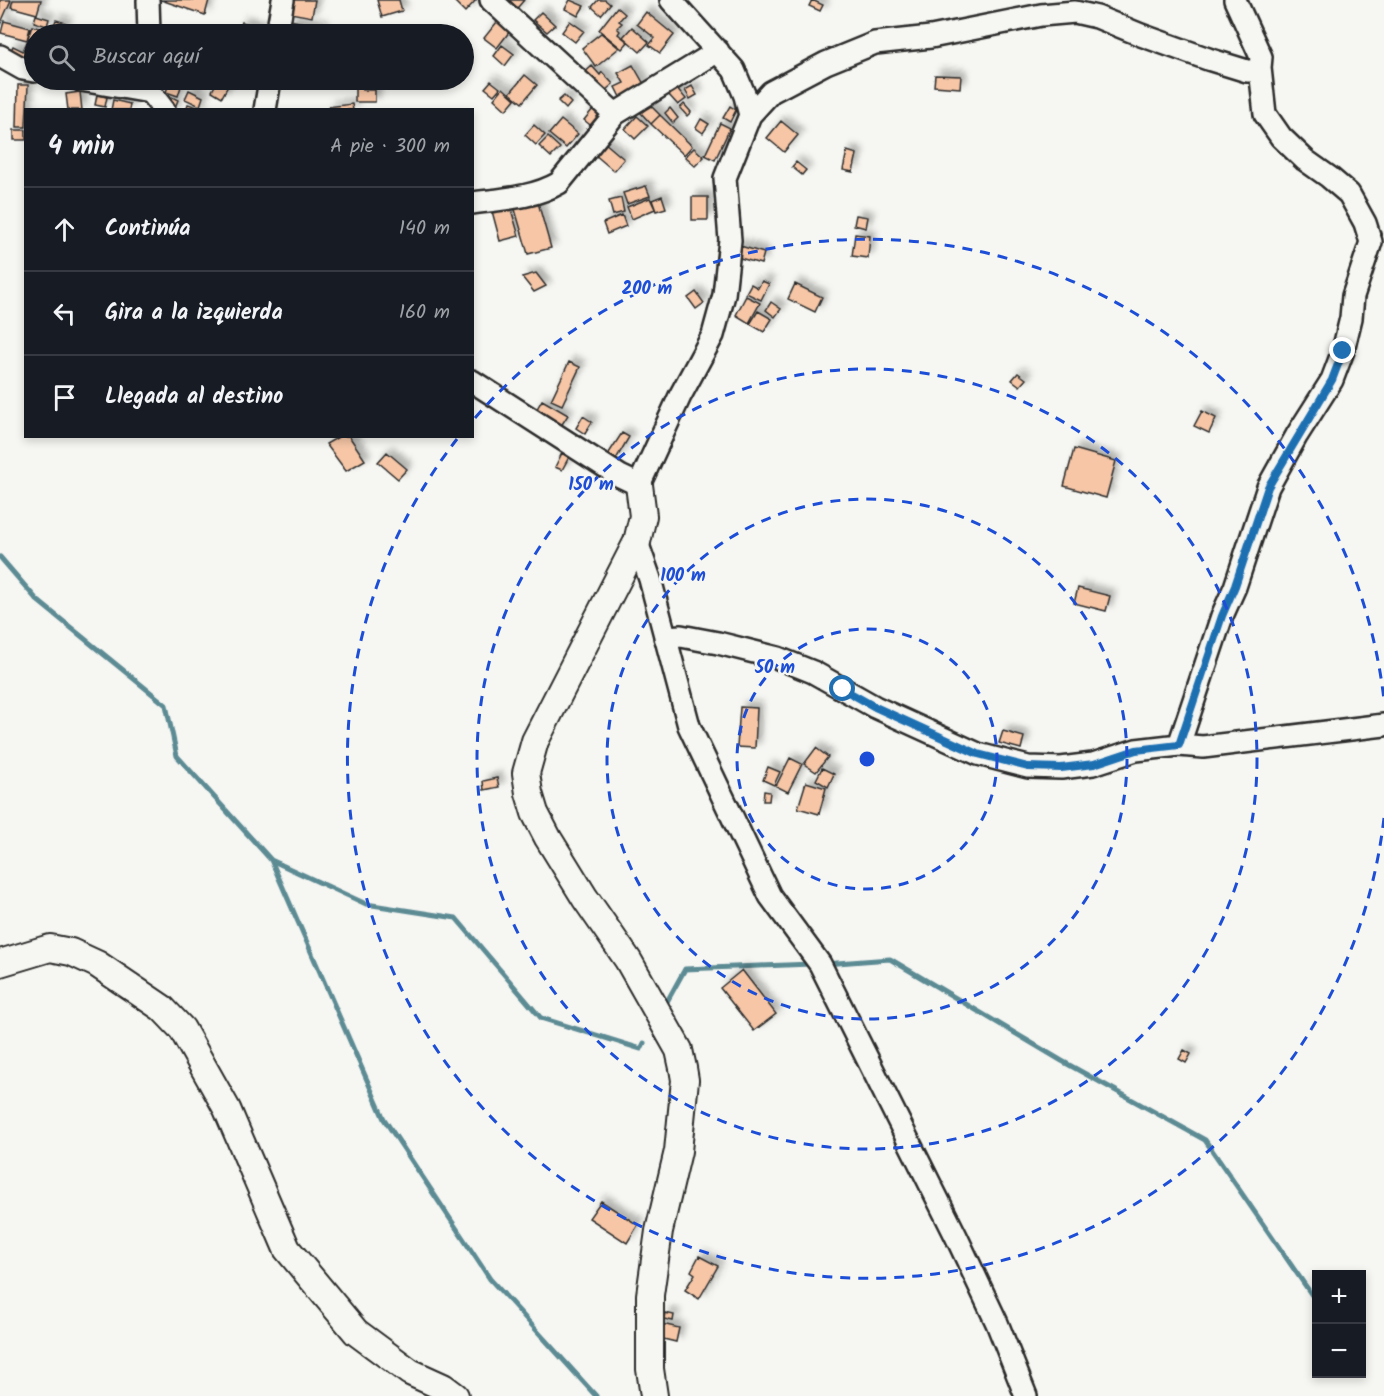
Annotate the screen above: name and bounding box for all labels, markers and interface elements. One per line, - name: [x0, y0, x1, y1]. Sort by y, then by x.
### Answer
- search box: [24, 24, 474, 90]
- text: Buscar aquí: [93, 40, 200, 75]
- icon: search: [45, 41, 78, 74]
- text: 4 min: [48, 126, 115, 168]
- text: A pie · 300 m: [330, 131, 450, 163]
- text: Continúa: [105, 212, 190, 247]
- icon: ahead: [48, 213, 81, 246]
- text: 140 m: [399, 213, 450, 245]
- text: 200 m: [622, 275, 673, 304]
- text: Gira a la izquierda: [105, 296, 283, 331]
- icon: left: [48, 297, 81, 330]
- text: 160 m: [399, 297, 450, 329]
- route end: [1329, 337, 1355, 363]
- text: Llegada al destino: [105, 380, 283, 415]
- icon: arrive: [48, 381, 81, 414]
- text: 150 m: [568, 471, 614, 500]
- text: 100 m: [660, 562, 706, 591]
- text: 50 m: [754, 654, 795, 683]
- route start: [829, 675, 855, 701]
- centre of rings: [857, 749, 877, 769]
- map controls: [1312, 1270, 1366, 1378]
- button: +: [1312, 1270, 1366, 1324]
- button: −: [1312, 1324, 1366, 1378]

